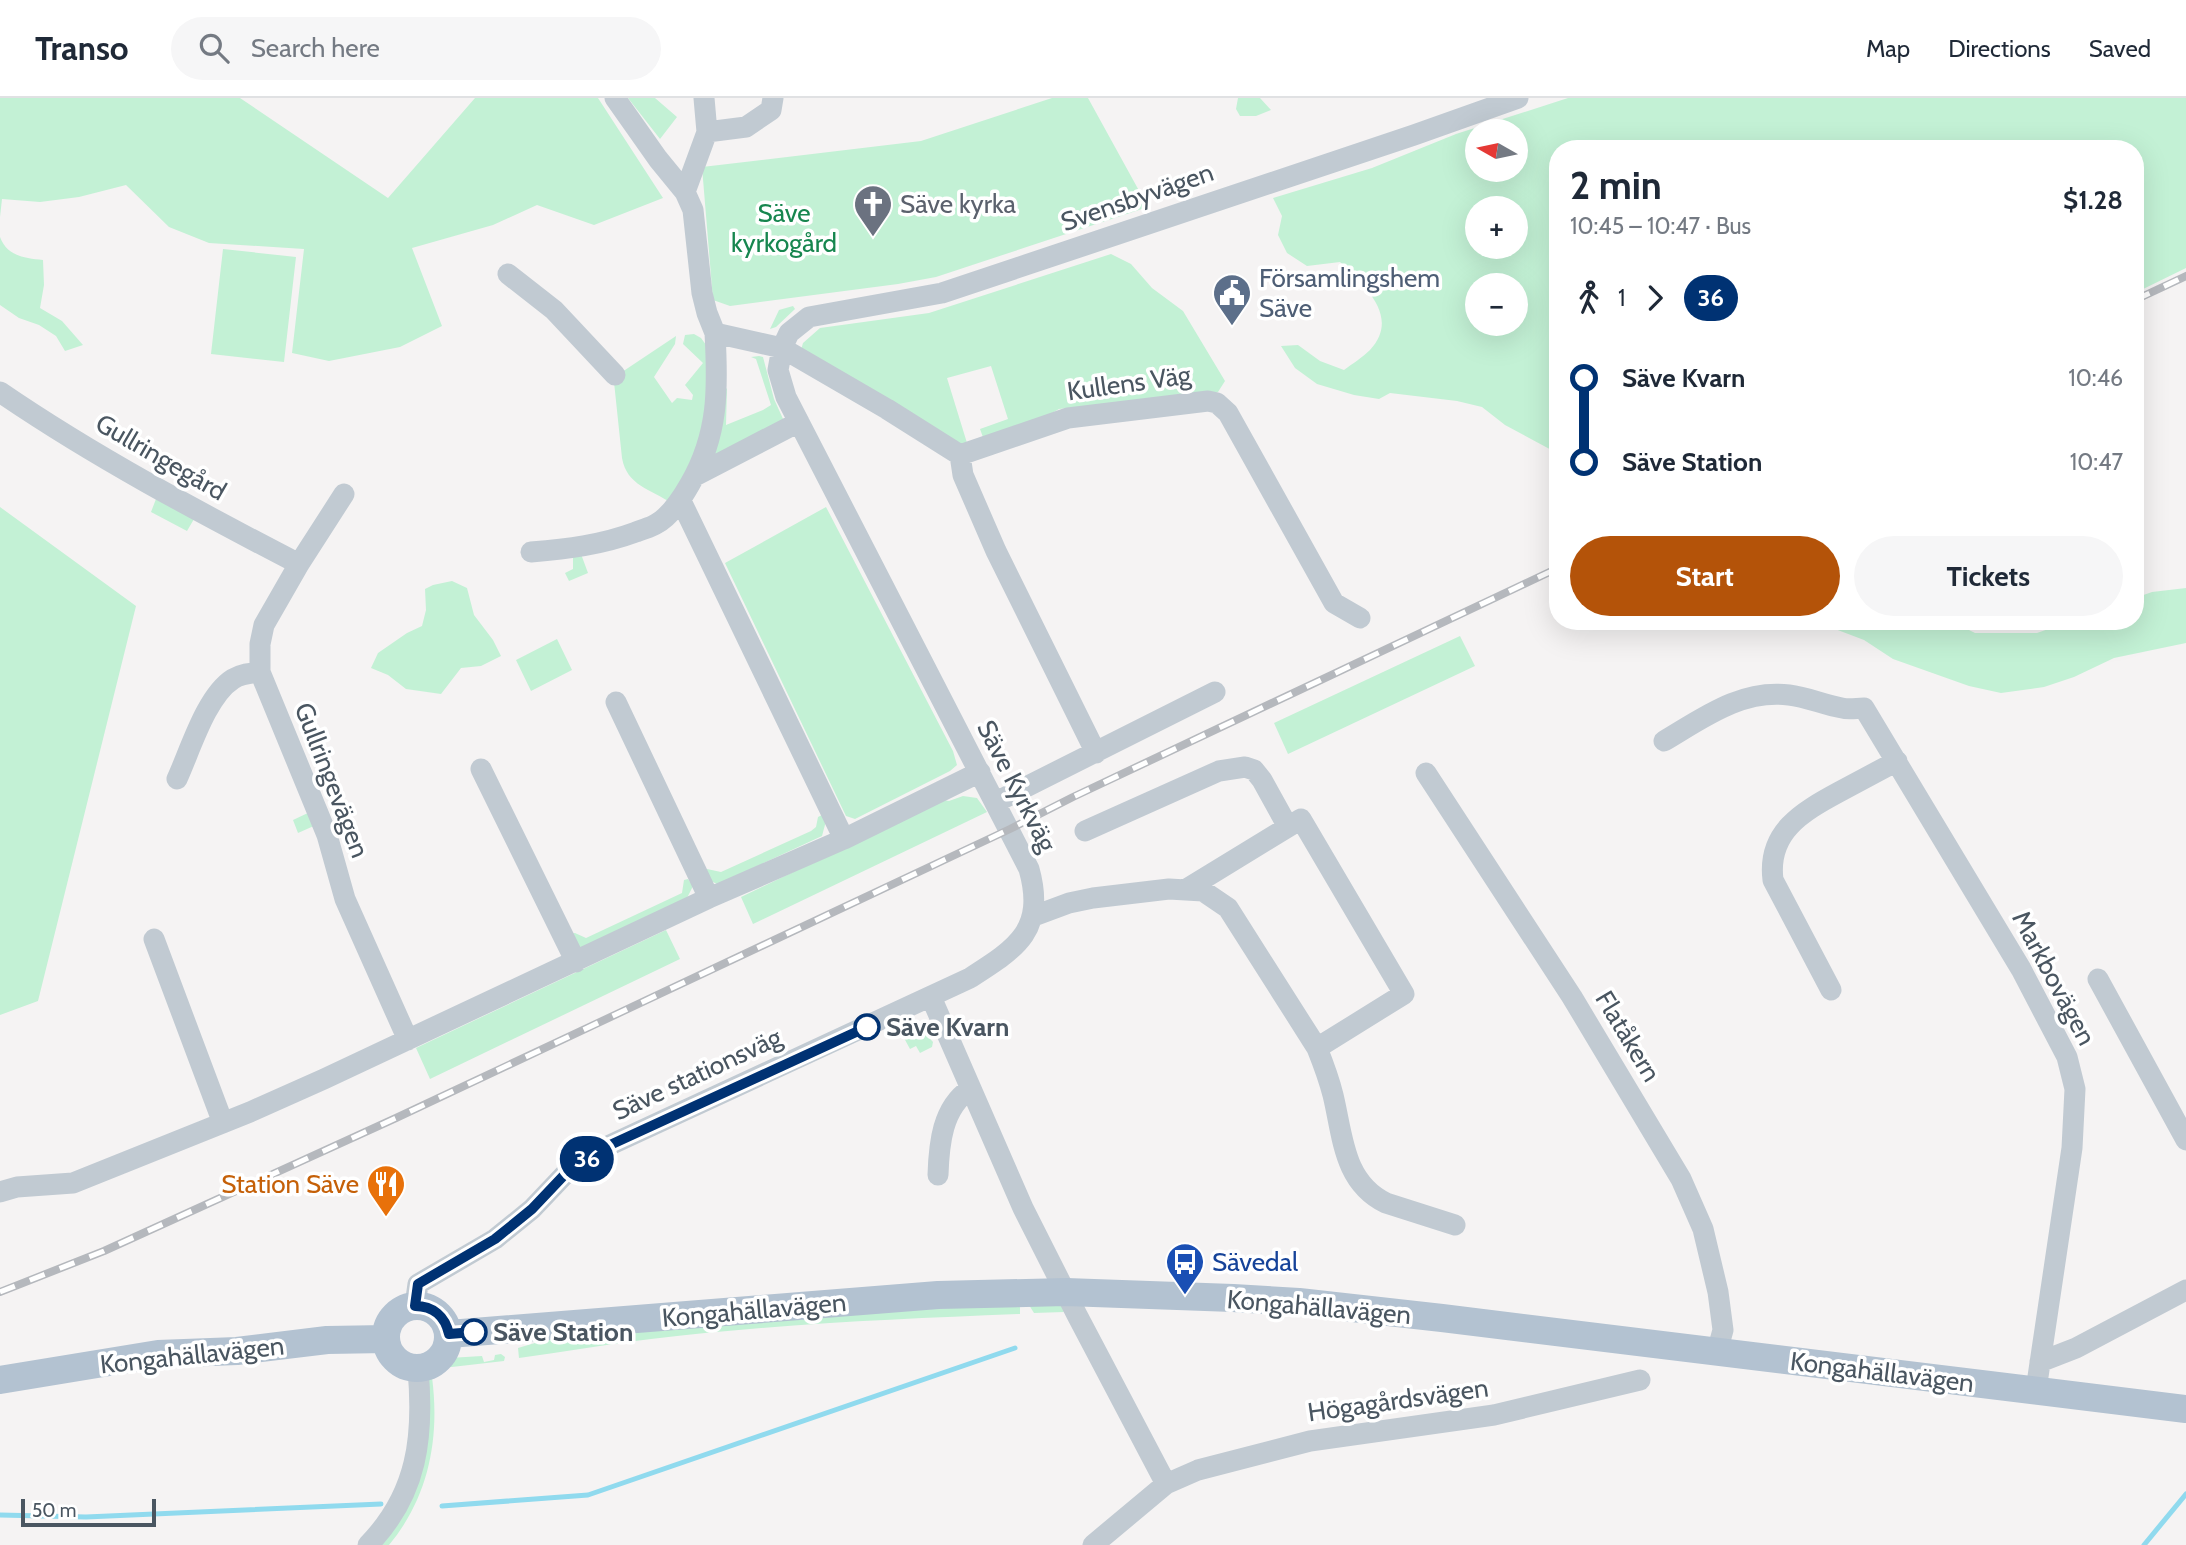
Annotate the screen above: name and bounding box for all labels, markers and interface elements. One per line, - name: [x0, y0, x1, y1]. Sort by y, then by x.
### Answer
- search box: [171, 17, 661, 80]
- text: Transo: [35, 28, 129, 68]
- icon: search: [195, 29, 233, 67]
- text: Search here: [251, 32, 380, 64]
- text: Map: [1866, 34, 1910, 63]
- text: Directions: [1948, 34, 2051, 63]
- text: Saved: [2089, 34, 2151, 63]
- north arrow: [1465, 119, 1528, 182]
- map controls: [1465, 119, 1528, 336]
- street label: Svensbyvägen: [1057, 156, 1217, 238]
- text: 2 min: [1570, 162, 1662, 209]
- church icon: Säve kyrka: [852, 183, 894, 238]
- text: $1.28: [2063, 184, 2123, 216]
- place label: Säve kyrka: [900, 188, 1016, 220]
- button: +: [1465, 196, 1528, 259]
- park label: Säve kyrkogård: [731, 197, 837, 259]
- text: 10:45 – 10:47 · Bus: [1570, 212, 1751, 240]
- place label: Församlingshem Säve: [1259, 262, 1440, 324]
- public building icon: Församlingshem Säve: [1211, 272, 1253, 327]
- button: −: [1465, 273, 1528, 336]
- icon: walk: [1570, 279, 1608, 317]
- icon: forward: [1636, 279, 1674, 317]
- text: 36: [1698, 283, 1724, 312]
- text: 1: [1618, 284, 1626, 312]
- street label: Kullens Väg: [1065, 358, 1194, 408]
- text: Säve Kvarn: [1622, 362, 1745, 394]
- text: 10:46: [2068, 364, 2123, 392]
- street label: Gullringegård: [90, 407, 232, 507]
- text: Säve Station: [1622, 446, 1762, 478]
- text: 10:47: [2070, 448, 2123, 476]
- button: Start: [1570, 536, 1840, 616]
- button: Tickets: [1854, 536, 2123, 616]
- street label: Gullringevägen: [288, 698, 376, 862]
- street label: Säve Kyrkväg: [970, 715, 1064, 858]
- street label: Markbovägen: [2005, 905, 2103, 1051]
- street label: Flatåkern: [1588, 985, 1668, 1087]
- place label: Säve Kvarn: [886, 1011, 1009, 1043]
- marker: Säve Kvarn: [854, 1014, 880, 1040]
- street label: Säve stationsväg: [607, 1020, 787, 1127]
- line badge: 36: [556, 1136, 618, 1182]
- text: 36: [574, 1144, 600, 1173]
- restaurant icon: Station Säve: [365, 1163, 407, 1218]
- place label: Station Säve: [221, 1168, 359, 1200]
- bus stop icon: Sävedal: [1164, 1241, 1206, 1296]
- place label: Sävedal: [1212, 1246, 1298, 1278]
- street label: Kongahällavägen: [1226, 1283, 1412, 1331]
- street label: Kongahällavägen: [661, 1286, 847, 1334]
- place label: Säve Station: [493, 1316, 633, 1348]
- marker: Säve Station: [461, 1319, 487, 1345]
- street label: Kongahällavägen: [98, 1329, 286, 1381]
- street label: Kongahällavägen: [1788, 1345, 1976, 1399]
- street label: Högagårdsvägen: [1306, 1371, 1490, 1429]
- scale bar: [21, 1496, 156, 1528]
- text: 50 m: [32, 1499, 76, 1522]

